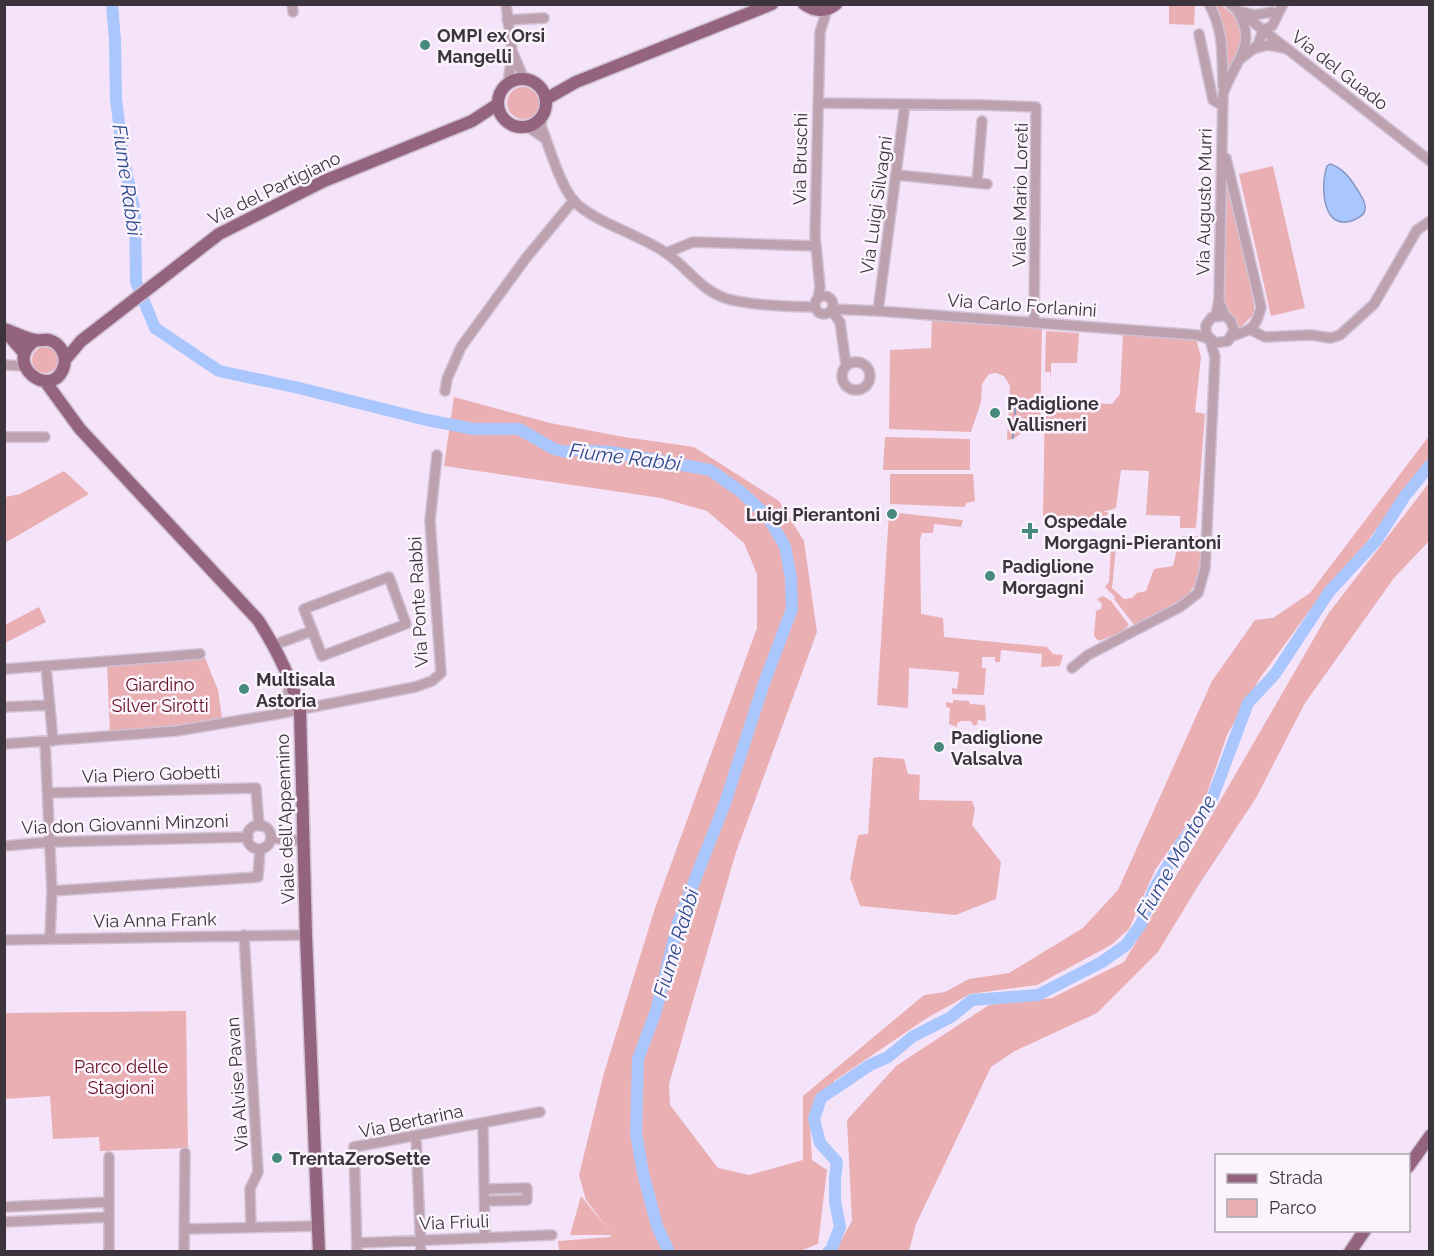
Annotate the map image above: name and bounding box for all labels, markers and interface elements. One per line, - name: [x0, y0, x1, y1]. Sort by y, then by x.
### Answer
- place label: OMPI ex Orsi Mangelli: [437, 25, 545, 67]
- street label: Via del Guado: [1288, 26, 1393, 114]
- marker: OMPI ex Orsi Mangelli: [418, 38, 432, 52]
- street label: Via Bruschi: [789, 113, 811, 205]
- water label: Fiume Rabbi: [107, 123, 147, 238]
- street label: Viale Mario Loreti: [1008, 123, 1032, 267]
- street label: Via Augusto Murri: [1192, 128, 1216, 276]
- street label: Via Luigi Silvagni: [856, 135, 896, 275]
- street label: Via del Partigiano: [204, 147, 344, 229]
- street label: Via Carlo Forlanini: [947, 289, 1097, 321]
- place label: Padiglione Vallisneri: [1007, 393, 1099, 435]
- marker: Padiglione Vallisneri: [988, 406, 1002, 420]
- water label: Fiume Rabbi: [568, 438, 683, 476]
- place label: Luigi Pierantoni: [746, 504, 880, 525]
- marker: Luigi Pierantoni: [885, 507, 899, 521]
- place label: Ospedale Morgagni-Pierantoni: [1044, 511, 1221, 553]
- marker: Ospedale Morgagni-Pierantoni: [1021, 522, 1039, 540]
- street label: Via Ponte Rabbi: [404, 536, 432, 668]
- place label: Padiglione Morgagni: [1002, 556, 1094, 598]
- marker: Padiglione Morgagni: [983, 569, 997, 583]
- place label: Multisala Astoria: [256, 669, 335, 711]
- park label: Giardino Silver Sirotti: [111, 674, 209, 716]
- marker: Multisala Astoria: [237, 682, 251, 696]
- place label: Padiglione Valsalva: [951, 727, 1043, 769]
- street label: Viale dell'Appennino: [272, 733, 298, 905]
- marker: Padiglione Valsalva: [932, 740, 946, 754]
- street label: Via Piero Gobetti: [81, 761, 221, 787]
- water label: Fiume Montone: [1131, 791, 1221, 923]
- street label: Via don Giovanni Minzoni: [21, 810, 229, 838]
- water label: Fiume Rabbi: [648, 885, 704, 1000]
- street label: Via Anna Frank: [93, 908, 217, 932]
- street label: Via Alvise Pavan: [222, 1016, 252, 1152]
- park label: Parco delle Stagioni: [74, 1056, 168, 1098]
- street label: Via Bertarina: [357, 1100, 465, 1142]
- place label: TrentaZeroSette: [289, 1148, 431, 1169]
- marker: TrentaZeroSette: [270, 1151, 284, 1165]
- legend: [1215, 1154, 1410, 1232]
- text: Strada: [1269, 1167, 1323, 1188]
- text: Parco: [1269, 1197, 1317, 1218]
- street label: Via Friuli: [419, 1210, 489, 1234]

